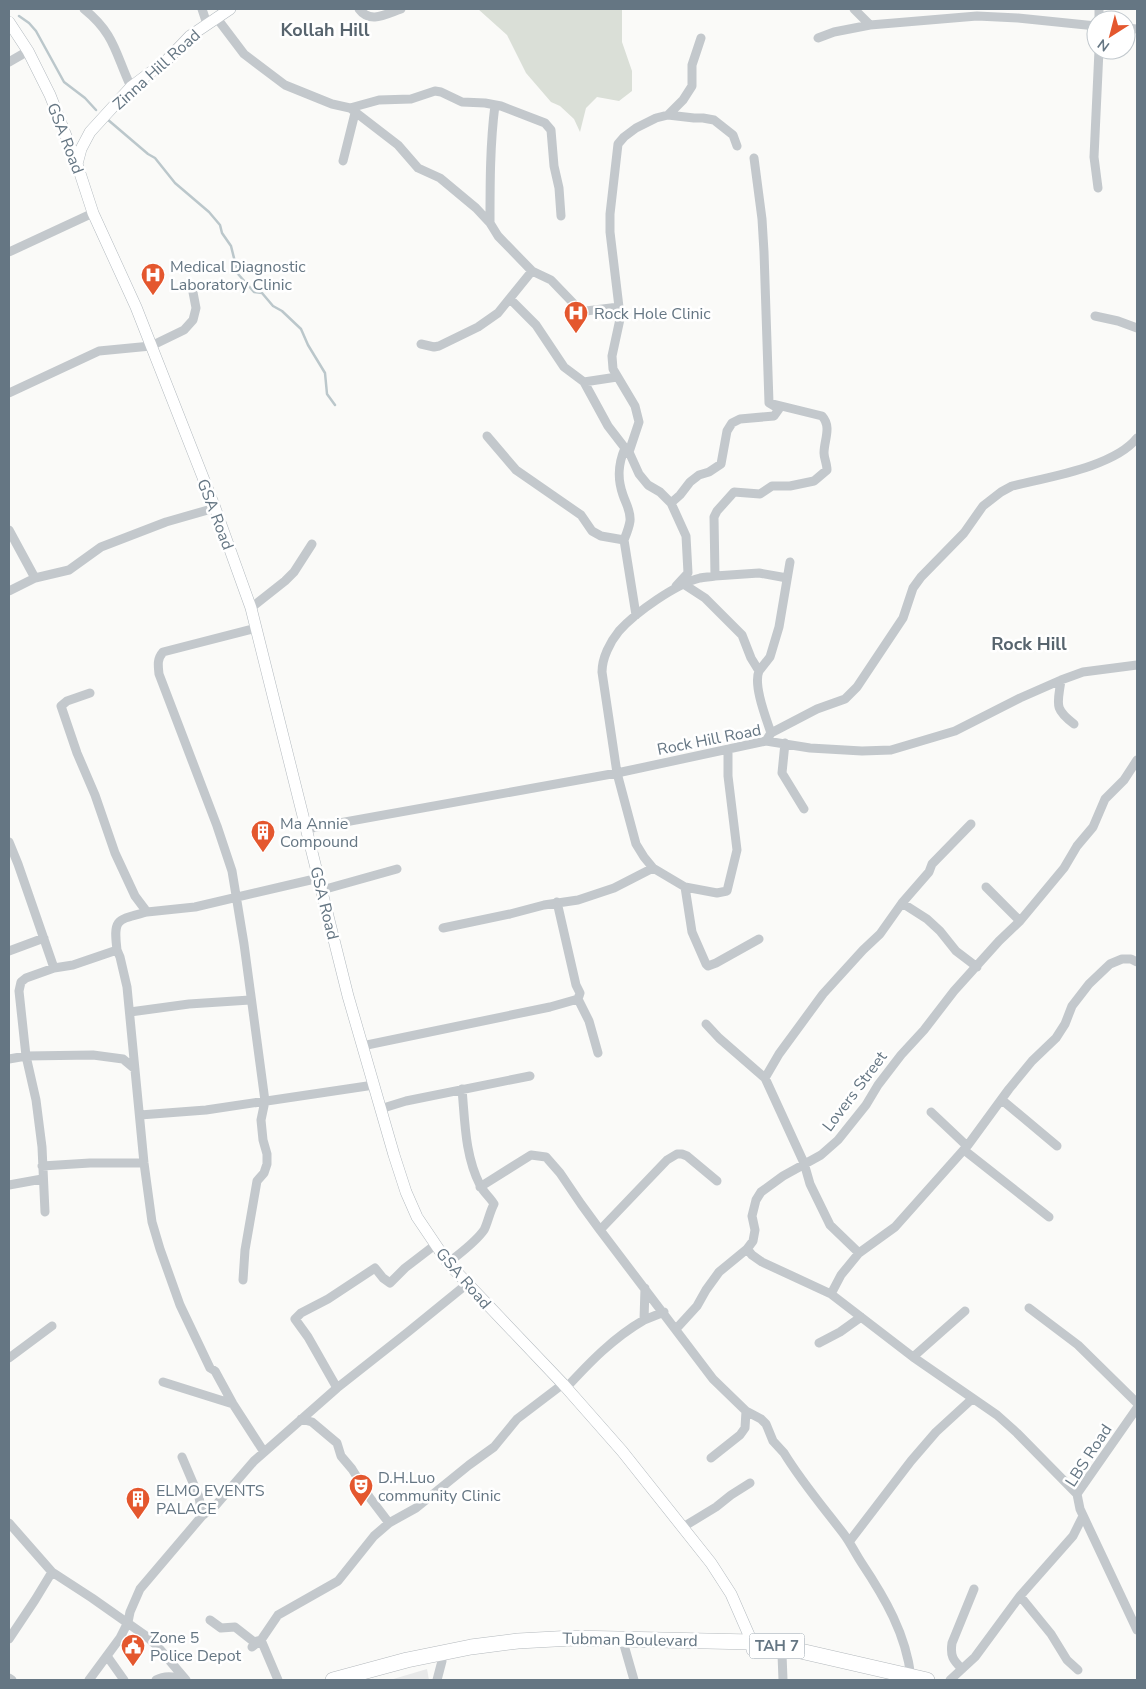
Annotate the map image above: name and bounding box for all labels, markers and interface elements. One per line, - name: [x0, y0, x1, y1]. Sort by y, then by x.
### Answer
- north arrow: [1086, 10, 1136, 60]
- district label: Kollah Hill: [281, 18, 370, 42]
- street label: Zinna Hill Road: [108, 25, 205, 115]
- text: N: [1094, 34, 1113, 56]
- street label: GSA Road: [41, 100, 89, 177]
- place label: Medical Diagnostic Laboratory Clinic: [170, 256, 306, 296]
- hospital icon: Medical Diagnostic Laboratory Clinic: [140, 262, 166, 296]
- hospital icon: Rock Hole Clinic: [563, 300, 589, 334]
- place label: Rock Hole Clinic: [594, 303, 711, 325]
- street label: GSA Road: [191, 476, 239, 553]
- district label: Rock Hill: [991, 632, 1067, 656]
- street label: Rock Hill Road: [655, 719, 763, 761]
- place label: Ma Annie Compound: [280, 813, 358, 853]
- building icon: Ma Annie Compound: [250, 819, 276, 853]
- street label: GSA Road: [304, 864, 344, 942]
- street label: Lovers Street: [817, 1047, 892, 1136]
- street label: GSA Road: [431, 1243, 496, 1314]
- street label: LBS Road: [1060, 1420, 1117, 1491]
- place label: D.H.Luo community Clinic: [378, 1467, 501, 1507]
- theatre icon: D.H.Luo community Clinic: [348, 1473, 374, 1507]
- place label: ELMO EVENTS PALACE: [156, 1480, 265, 1520]
- building icon: ELMO EVENTS PALACE: [125, 1486, 151, 1520]
- place label: Zone 5 Police Depot: [150, 1627, 242, 1667]
- street label: Tubman Boulevard: [562, 1628, 698, 1652]
- public building icon: Zone 5 Police Depot: [120, 1633, 146, 1667]
- road number: TAH 7: [750, 1634, 804, 1658]

